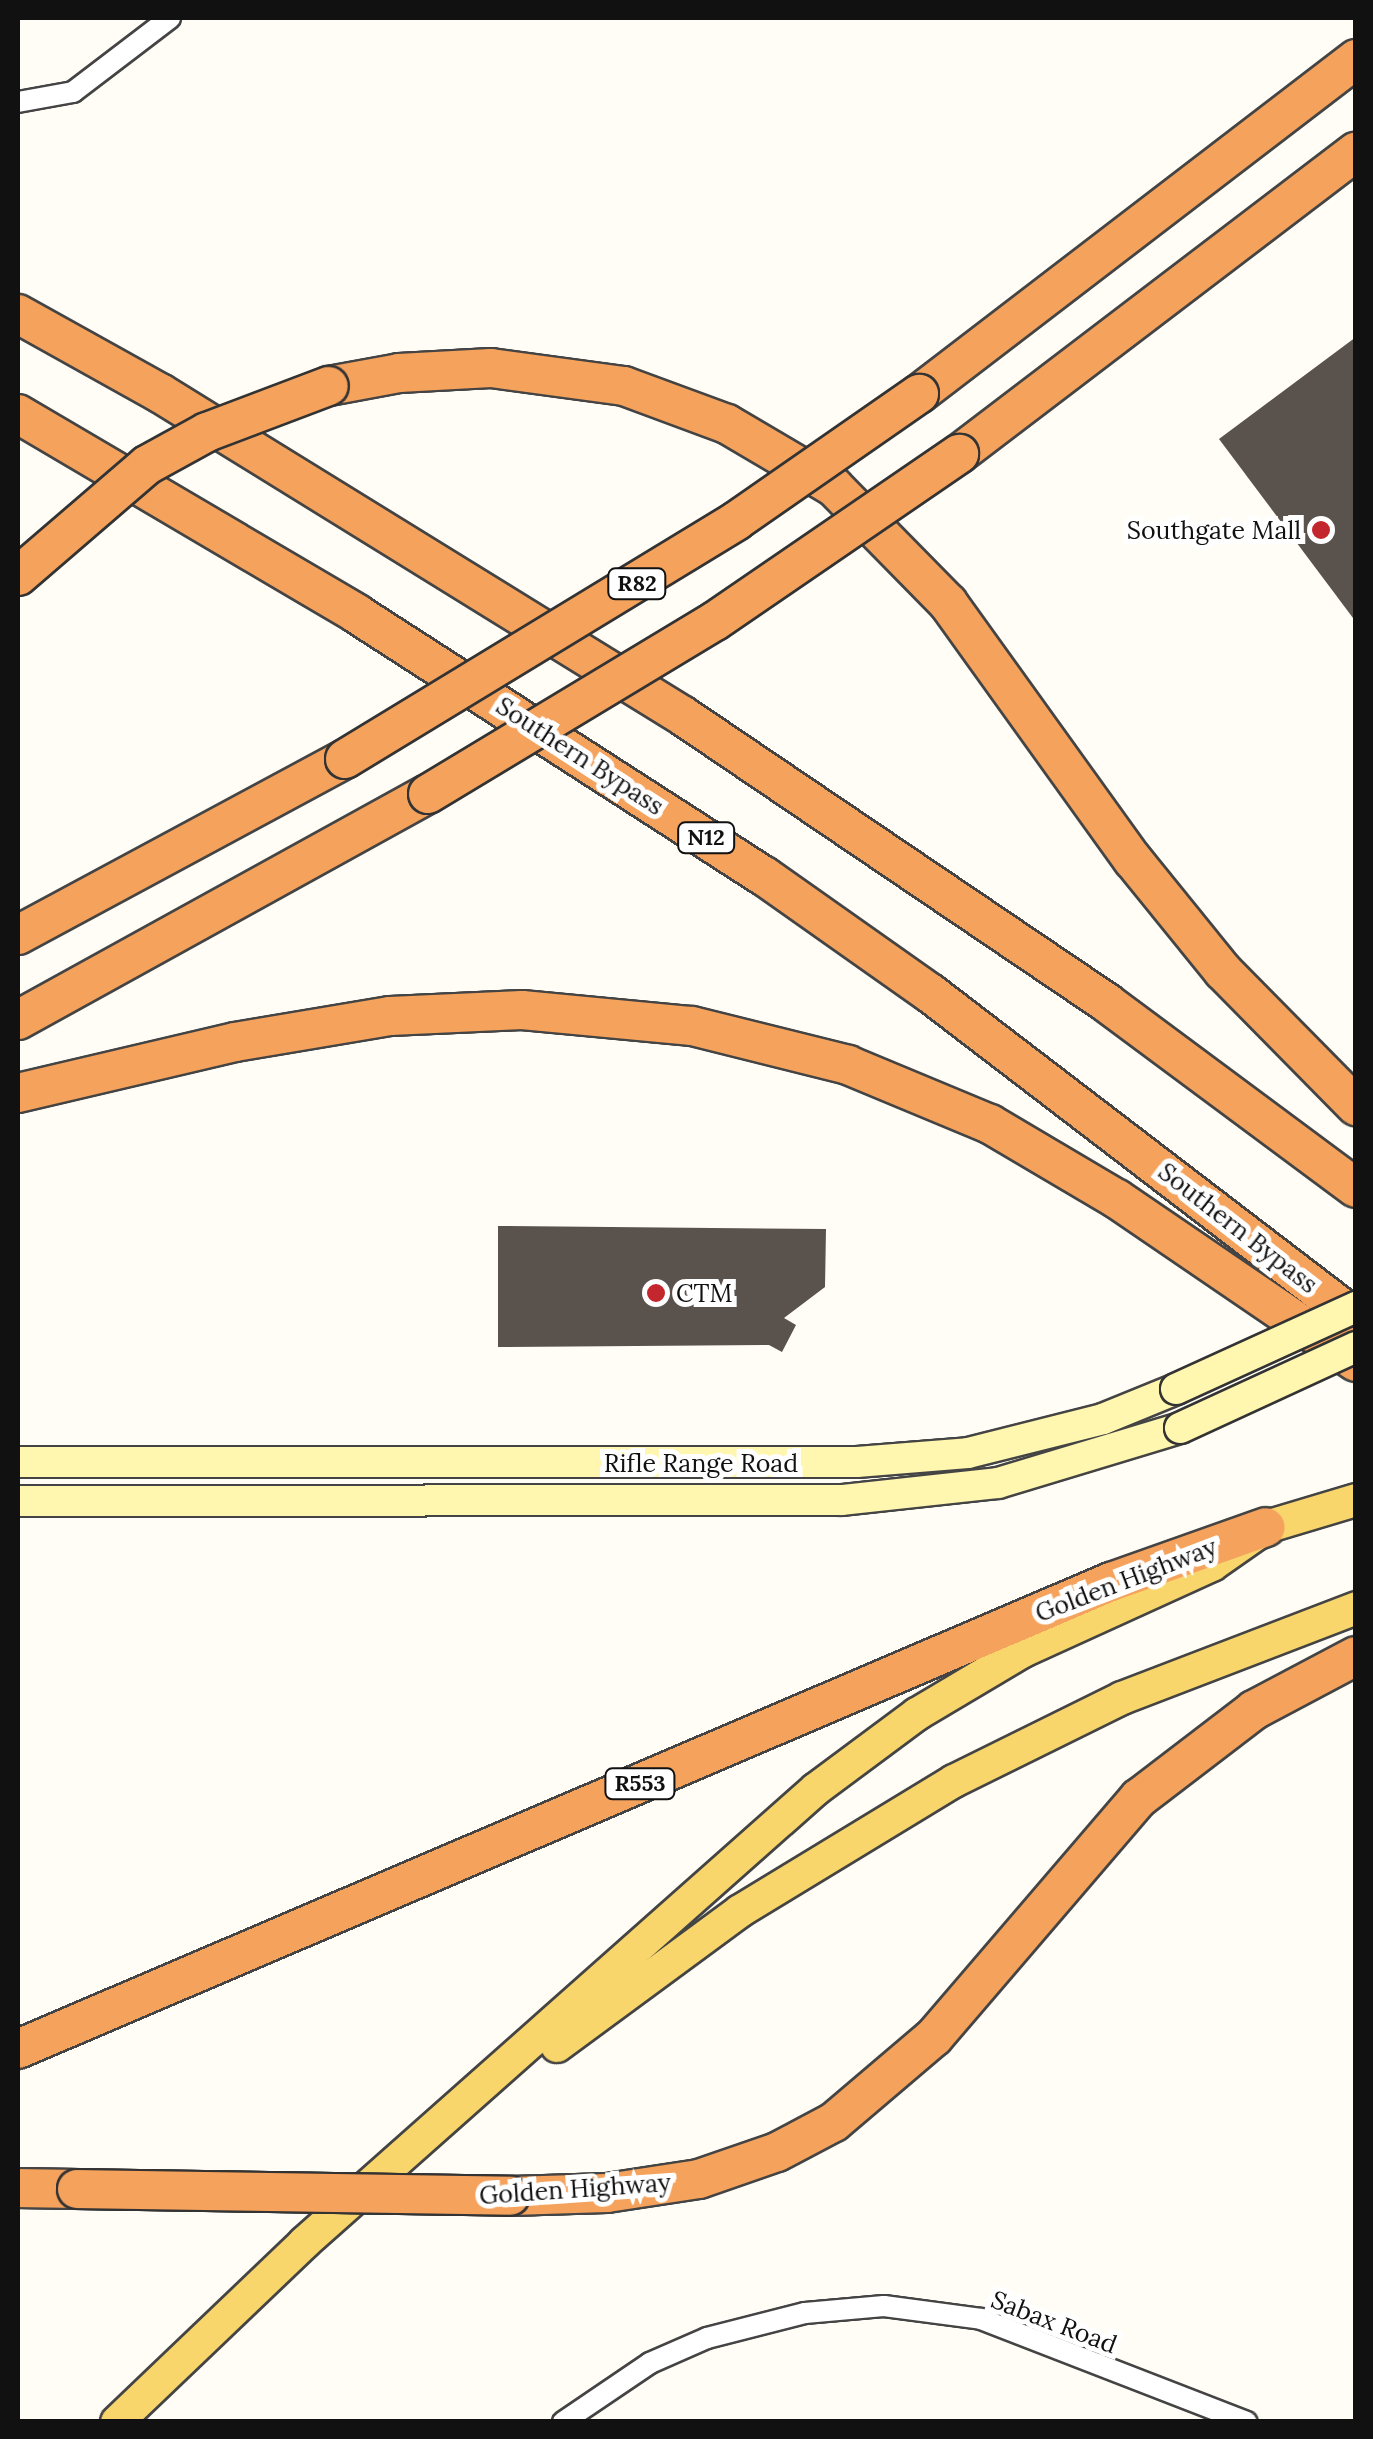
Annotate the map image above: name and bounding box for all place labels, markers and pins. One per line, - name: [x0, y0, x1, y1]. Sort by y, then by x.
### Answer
- place label: Southgate Mall: [1127, 515, 1301, 545]
- marker: Southgate Mall: [1310, 519, 1332, 541]
- place label: CTM: [676, 1278, 732, 1308]
- marker: CTM: [645, 1282, 667, 1304]

